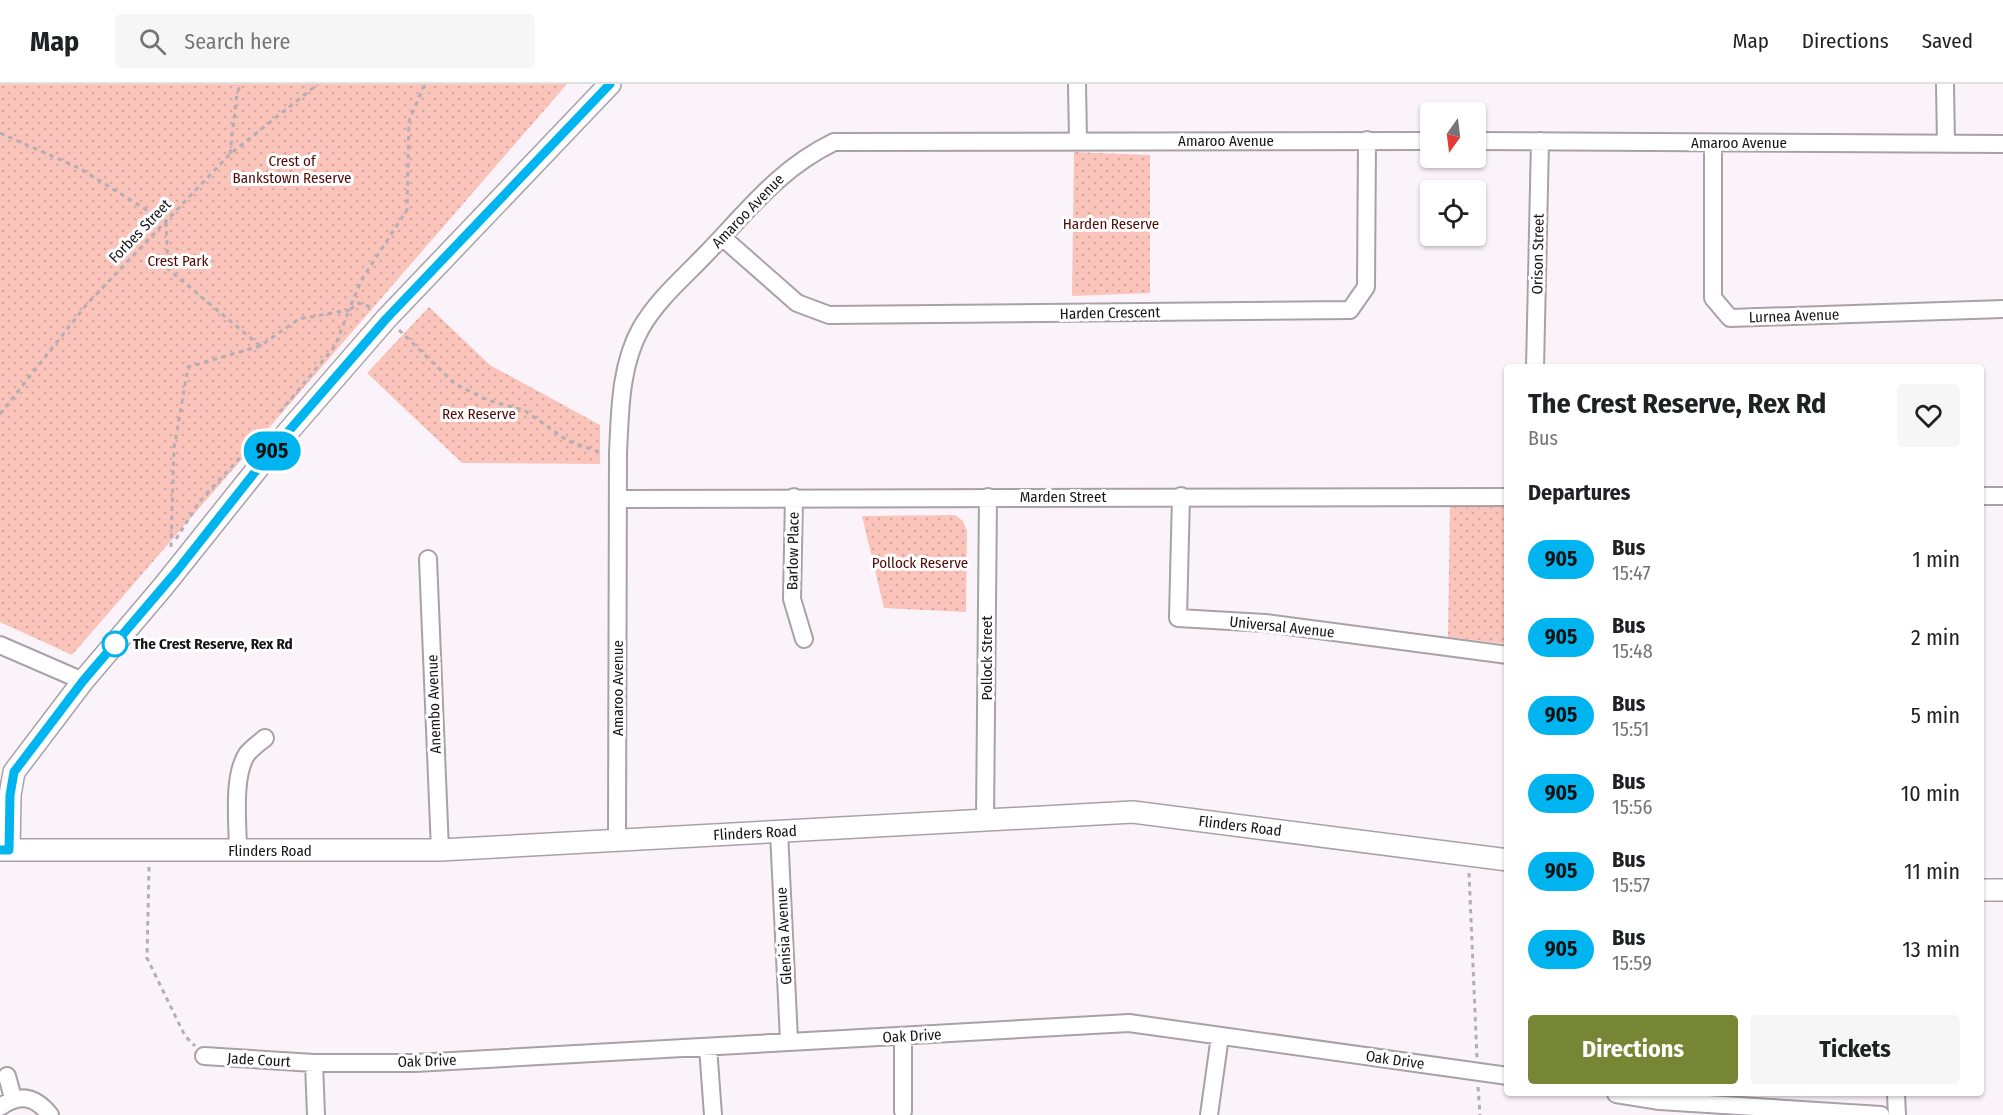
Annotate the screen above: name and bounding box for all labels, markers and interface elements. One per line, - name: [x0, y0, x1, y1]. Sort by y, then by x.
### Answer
- search box: [115, 14, 535, 68]
- text: Map: [30, 25, 79, 58]
- icon: search: [136, 25, 169, 58]
- text: Search here: [184, 28, 290, 55]
- text: Map: [1732, 28, 1769, 54]
- text: Directions: [1802, 28, 1889, 54]
- text: Saved: [1922, 28, 1973, 54]
- north arrow: [1420, 102, 1486, 168]
- map controls: [1420, 102, 1486, 246]
- street label: Amaroo Avenue: [1178, 132, 1274, 150]
- street label: Amaroo Avenue: [1691, 134, 1787, 152]
- park label: Crest of Bankstown Reserve: [232, 152, 352, 187]
- street label: Amaroo Avenue: [708, 170, 788, 252]
- button: locate: [1420, 180, 1486, 246]
- street label: Forbes Street: [105, 195, 175, 267]
- street label: Orison Street: [1528, 213, 1548, 295]
- park label: Harden Reserve: [1063, 215, 1159, 233]
- park label: Crest Park: [147, 252, 209, 270]
- street label: Harden Crescent: [1060, 303, 1160, 323]
- street label: Lurnea Avenue: [1748, 305, 1840, 327]
- button: heart: [1897, 384, 1960, 447]
- text: The Crest Reserve, Rex Rd: [1528, 387, 1826, 420]
- park label: Rex Reserve: [442, 405, 516, 423]
- text: Bus: [1528, 426, 1558, 450]
- line badge: 905: [238, 432, 306, 470]
- text: 905: [256, 438, 288, 464]
- text: Departures: [1528, 479, 1630, 506]
- street label: Marden Street: [1020, 488, 1106, 506]
- street label: Barlow Place: [783, 512, 803, 590]
- text: Bus: [1612, 534, 1645, 561]
- text: 905: [1545, 546, 1577, 572]
- text: 1 min: [1912, 546, 1960, 573]
- park label: Pollock Reserve: [872, 554, 968, 572]
- text: 15:47: [1612, 561, 1651, 585]
- text: Bus: [1612, 612, 1645, 639]
- street label: Universal Avenue: [1229, 613, 1335, 641]
- street label: Pollock Street: [978, 615, 996, 700]
- text: 905: [1545, 624, 1577, 650]
- text: 2 min: [1911, 624, 1960, 651]
- marker: The Crest Reserve, Rex Rd: [102, 631, 128, 657]
- place label: The Crest Reserve, Rex Rd: [133, 635, 293, 653]
- text: 15:48: [1612, 639, 1653, 663]
- street label: Amaroo Avenue: [609, 640, 627, 736]
- street label: Anembo Avenue: [423, 654, 445, 754]
- text: Bus: [1612, 690, 1645, 717]
- text: 905: [1545, 702, 1577, 728]
- text: 5 min: [1911, 702, 1960, 729]
- text: 15:51: [1612, 717, 1649, 741]
- text: Bus: [1612, 768, 1645, 795]
- text: 905: [1545, 780, 1577, 806]
- text: 10 min: [1901, 780, 1960, 807]
- text: 15:56: [1612, 795, 1652, 819]
- street label: Flinders Road: [1197, 812, 1283, 840]
- street label: Flinders Road: [713, 822, 797, 844]
- street label: Flinders Road: [228, 842, 312, 860]
- text: Bus: [1612, 846, 1645, 873]
- text: 905: [1545, 858, 1577, 884]
- text: 11 min: [1904, 858, 1960, 885]
- text: 15:57: [1612, 873, 1650, 897]
- street label: Glenisia Avenue: [772, 887, 796, 985]
- text: Bus: [1612, 924, 1645, 951]
- text: 905: [1545, 936, 1577, 962]
- text: 13 min: [1902, 936, 1960, 963]
- text: 15:59: [1612, 951, 1652, 975]
- button: Directions: [1528, 1015, 1738, 1084]
- button: Tickets: [1750, 1015, 1960, 1084]
- street label: Oak Drive: [882, 1025, 942, 1047]
- street label: Oak Drive: [1365, 1047, 1425, 1073]
- street label: Jade Court: [227, 1049, 291, 1071]
- street label: Oak Drive: [397, 1051, 457, 1071]

